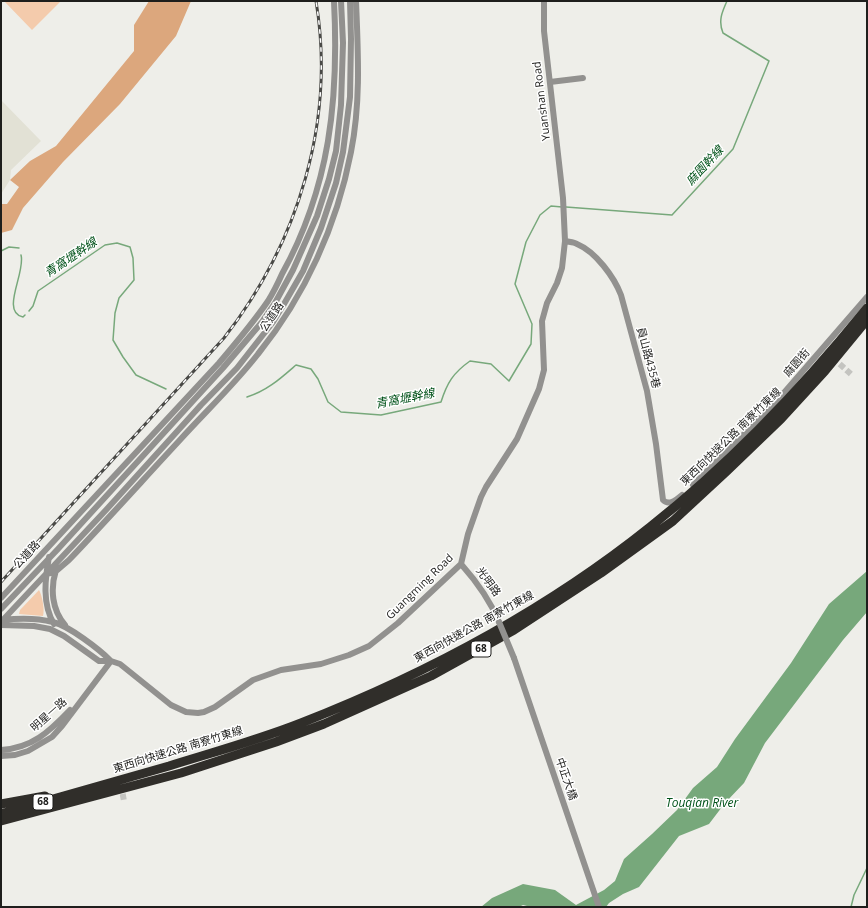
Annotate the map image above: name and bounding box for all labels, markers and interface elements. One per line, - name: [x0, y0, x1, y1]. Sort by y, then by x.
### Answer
- street label: Yuanshan Road: [531, 61, 553, 141]
- water label: 麻園幹線: [683, 144, 727, 188]
- water label: 青窩壢幹線: [42, 235, 100, 281]
- street label: 公道路: [257, 300, 287, 334]
- street label: 員山路435巷: [633, 326, 663, 390]
- street label: 麻園街: [781, 346, 813, 380]
- street label: 東西向快速公路 南寮竹東線: [678, 385, 784, 489]
- water label: 青窩壢幹線: [374, 386, 436, 412]
- street label: 公道路: [11, 538, 43, 572]
- street label: Guangming Road: [384, 552, 456, 622]
- street label: 光明路: [473, 565, 503, 599]
- street label: 東西向快速公路 南寮竹東線: [412, 589, 536, 665]
- road number: 68: [471, 641, 491, 657]
- street label: 明星一路: [28, 695, 70, 735]
- street label: 東西向快速公路 南寮竹東線: [112, 724, 244, 776]
- street label: 中正大橋: [553, 756, 579, 802]
- road number: 68: [33, 794, 53, 810]
- water label: Touqian River: [666, 797, 738, 811]

